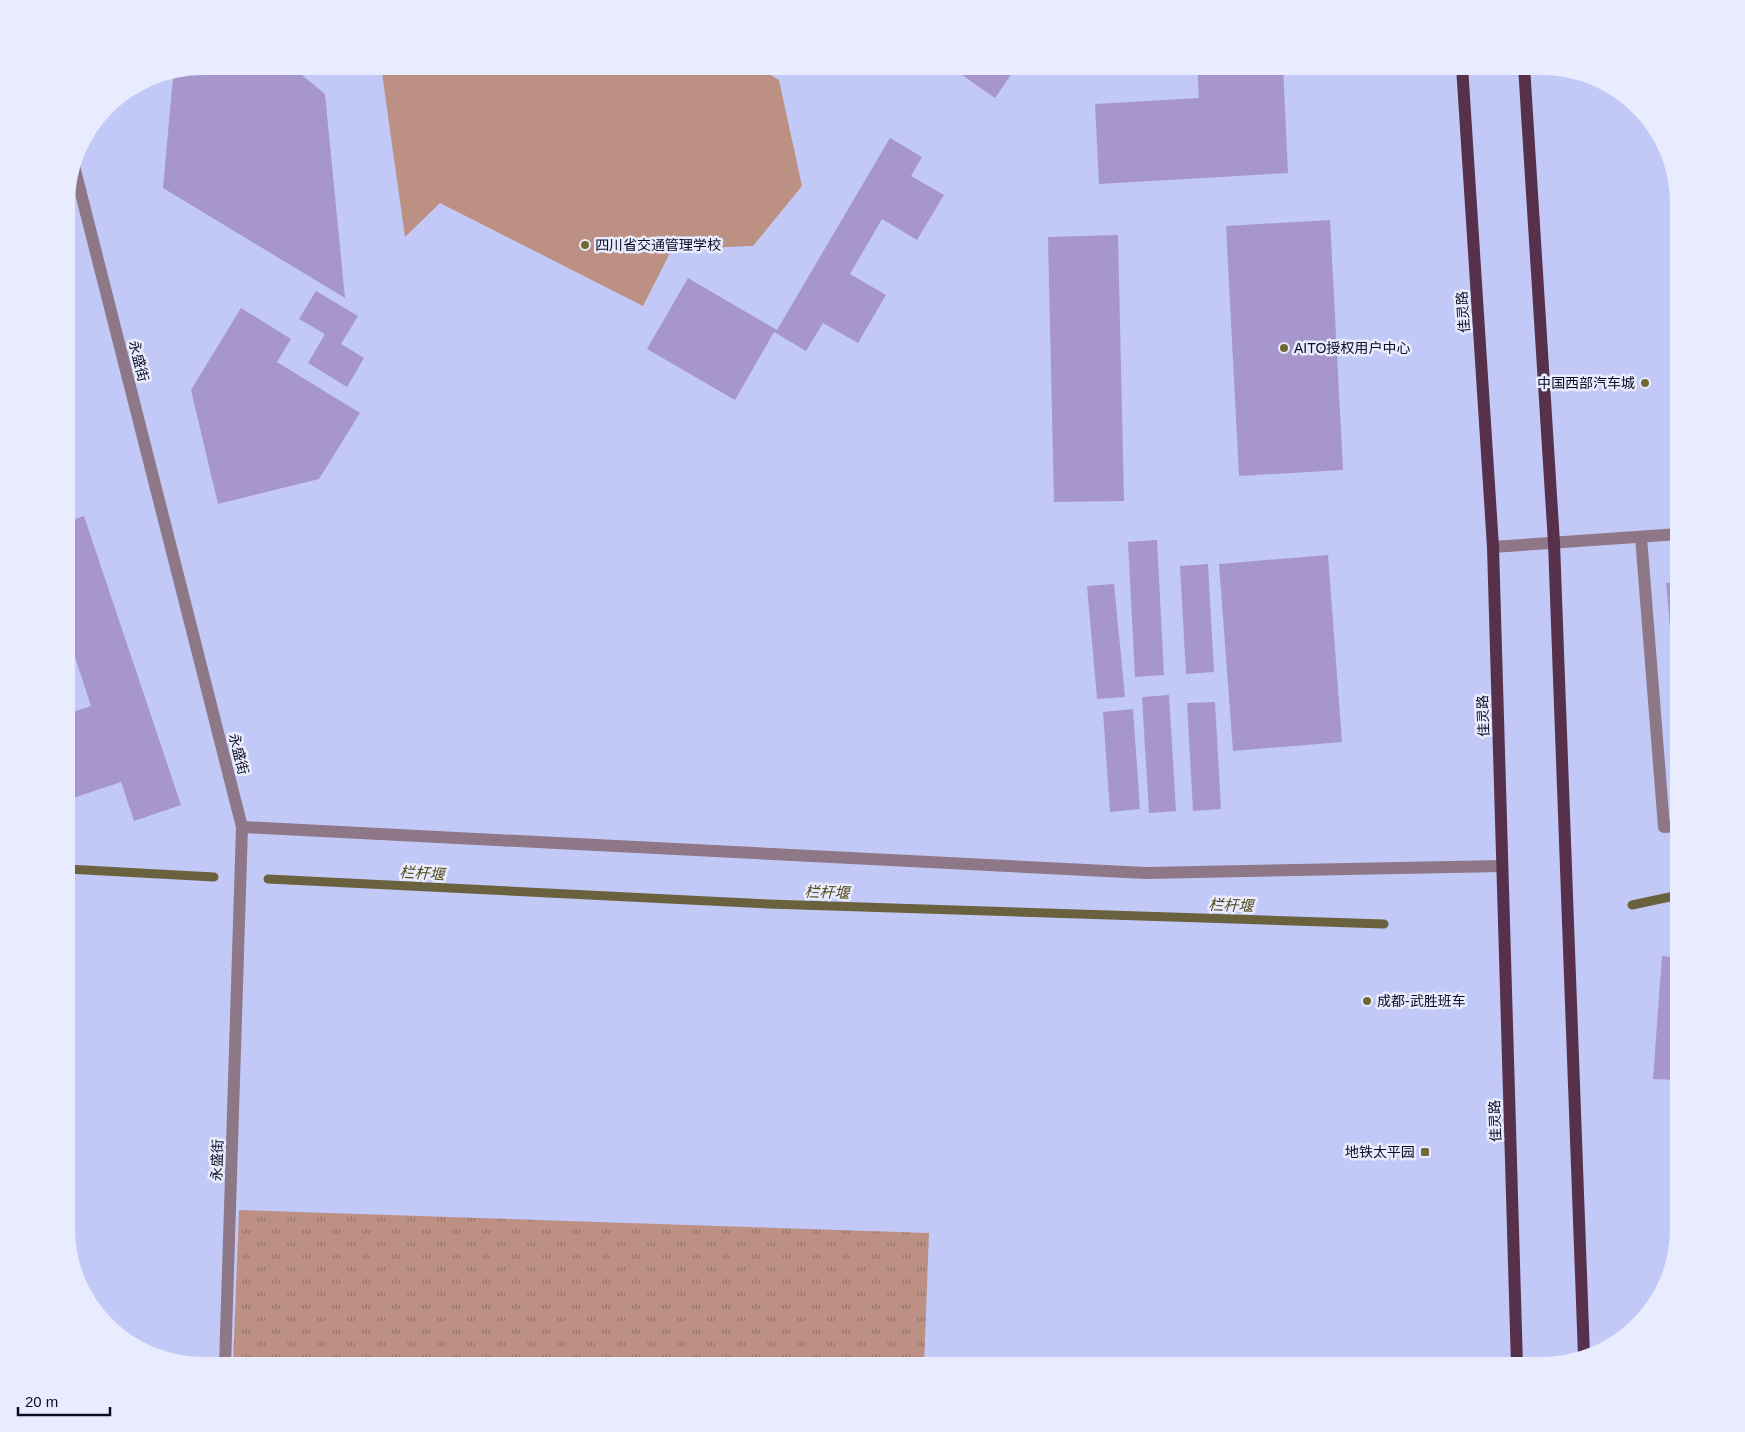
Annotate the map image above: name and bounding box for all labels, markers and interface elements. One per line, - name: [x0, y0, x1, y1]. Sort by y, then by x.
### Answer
- place label: 四川省交通管理学校: [595, 237, 721, 253]
- marker: 四川省交通管理学校: [579, 239, 591, 251]
- street label: 佳灵路: [1454, 290, 1472, 334]
- street label: 永盛街: [126, 339, 152, 383]
- place label: AITO授权用户中心: [1294, 340, 1410, 356]
- marker: AITO授权用户中心: [1278, 342, 1290, 354]
- place label: 中国西部汽车城: [1537, 375, 1635, 391]
- marker: 中国西部汽车城: [1639, 377, 1651, 389]
- street label: 佳灵路: [1474, 695, 1492, 737]
- street label: 永盛街: [226, 732, 252, 776]
- water label: 栏杆堰: [399, 863, 448, 883]
- water label: 栏杆堰: [804, 883, 853, 901]
- water label: 栏杆堰: [1208, 896, 1257, 914]
- place label: 成都-武胜班车: [1377, 993, 1466, 1009]
- marker: 成都-武胜班车: [1361, 995, 1373, 1007]
- street label: 佳灵路: [1486, 1100, 1504, 1142]
- street label: 永盛街: [208, 1139, 226, 1181]
- place label: 地铁太平园: [1345, 1144, 1415, 1160]
- marker: 地铁太平园: [1419, 1146, 1431, 1158]
- scale bar: [18, 1384, 110, 1416]
- text: 20 m: [25, 1393, 58, 1410]

